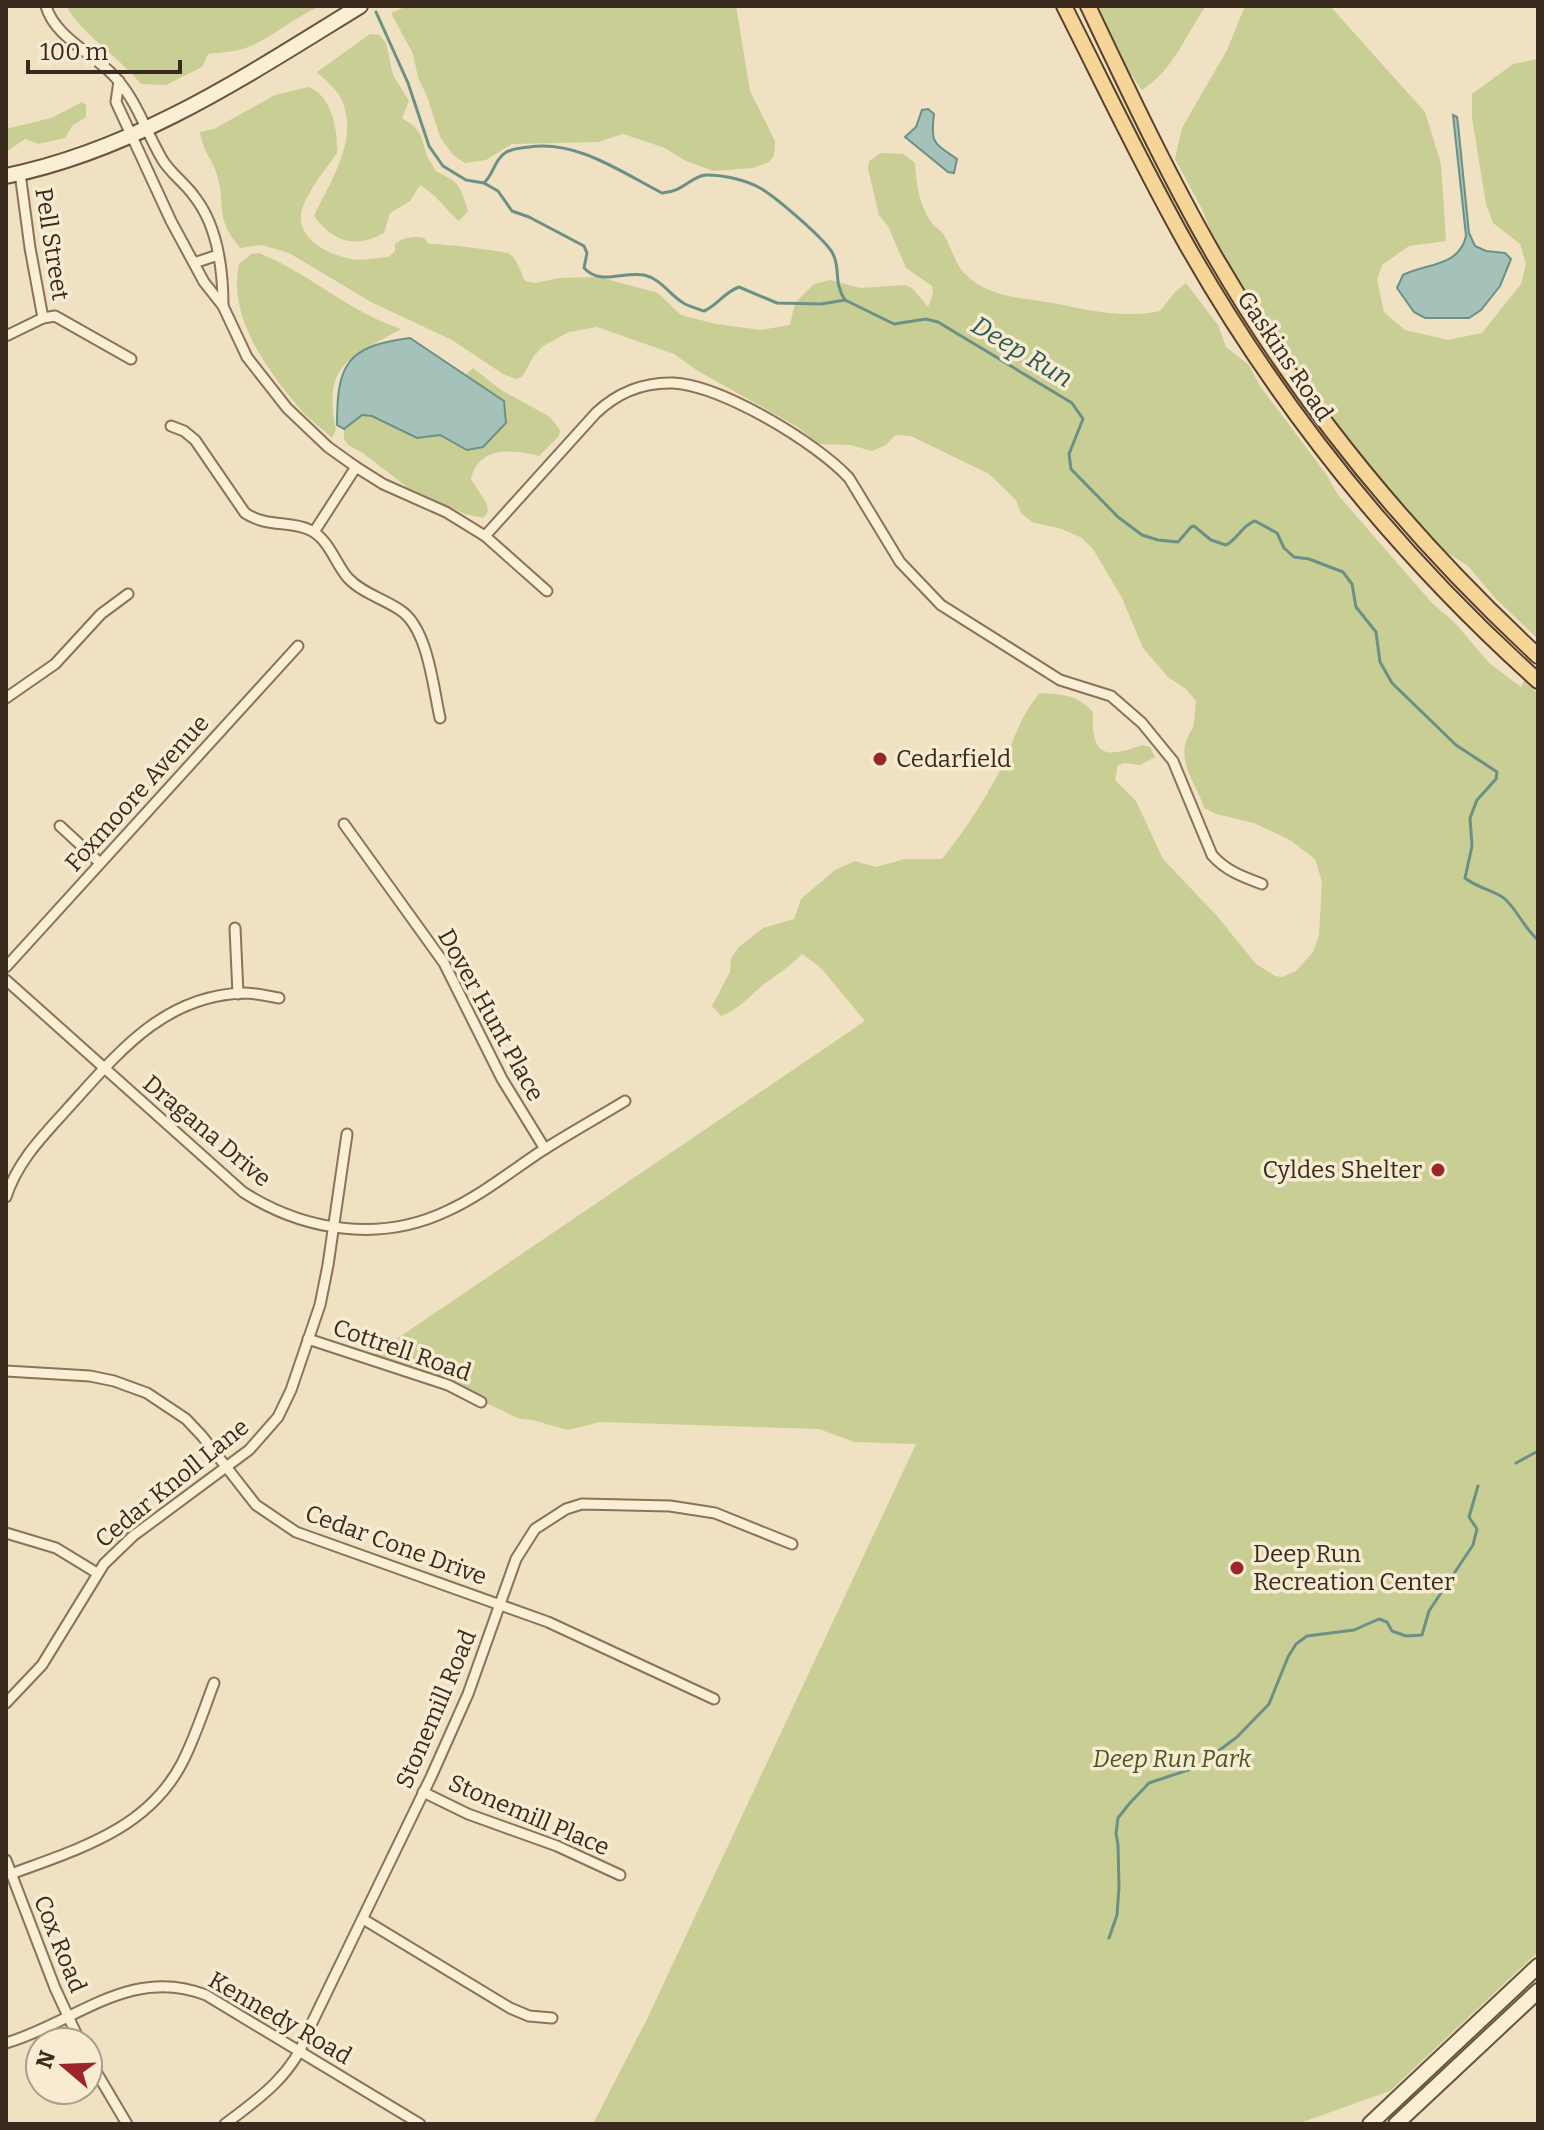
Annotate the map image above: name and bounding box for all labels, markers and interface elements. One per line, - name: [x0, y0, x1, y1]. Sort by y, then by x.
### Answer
- scale bar: [28, 24, 180, 74]
- text: 100 m: [40, 38, 108, 66]
- street label: Pell Street: [29, 186, 75, 303]
- street label: Gaskins Road: [1231, 286, 1339, 426]
- water label: Deep Run: [966, 310, 1078, 394]
- street label: Foxmoore Avenue: [59, 709, 215, 877]
- place label: Cedarfield: [896, 745, 1011, 773]
- marker: Cedarfield: [871, 750, 889, 768]
- street label: Dover Hunt Place: [432, 924, 550, 1106]
- street label: Dragana Drive: [137, 1069, 277, 1193]
- place label: Cyldes Shelter: [1263, 1156, 1422, 1184]
- marker: Cyldes Shelter: [1429, 1161, 1447, 1179]
- street label: Cottrell Road: [329, 1313, 475, 1387]
- street label: Cedar Knoll Lane: [90, 1413, 254, 1553]
- street label: Cedar Cone Drive: [301, 1499, 491, 1591]
- place label: Deep Run Recreation Center: [1253, 1540, 1455, 1596]
- marker: Deep Run Recreation Center: [1228, 1559, 1246, 1577]
- street label: Stonemill Road: [390, 1625, 482, 1793]
- park label: Deep Run Park: [1093, 1745, 1252, 1773]
- street label: Stonemill Place: [444, 1769, 614, 1861]
- street label: Cox Road: [28, 1891, 92, 1997]
- street label: Kennedy Road: [204, 1966, 356, 2070]
- north arrow: [24, 2026, 104, 2106]
- text: N: [30, 2047, 61, 2072]

